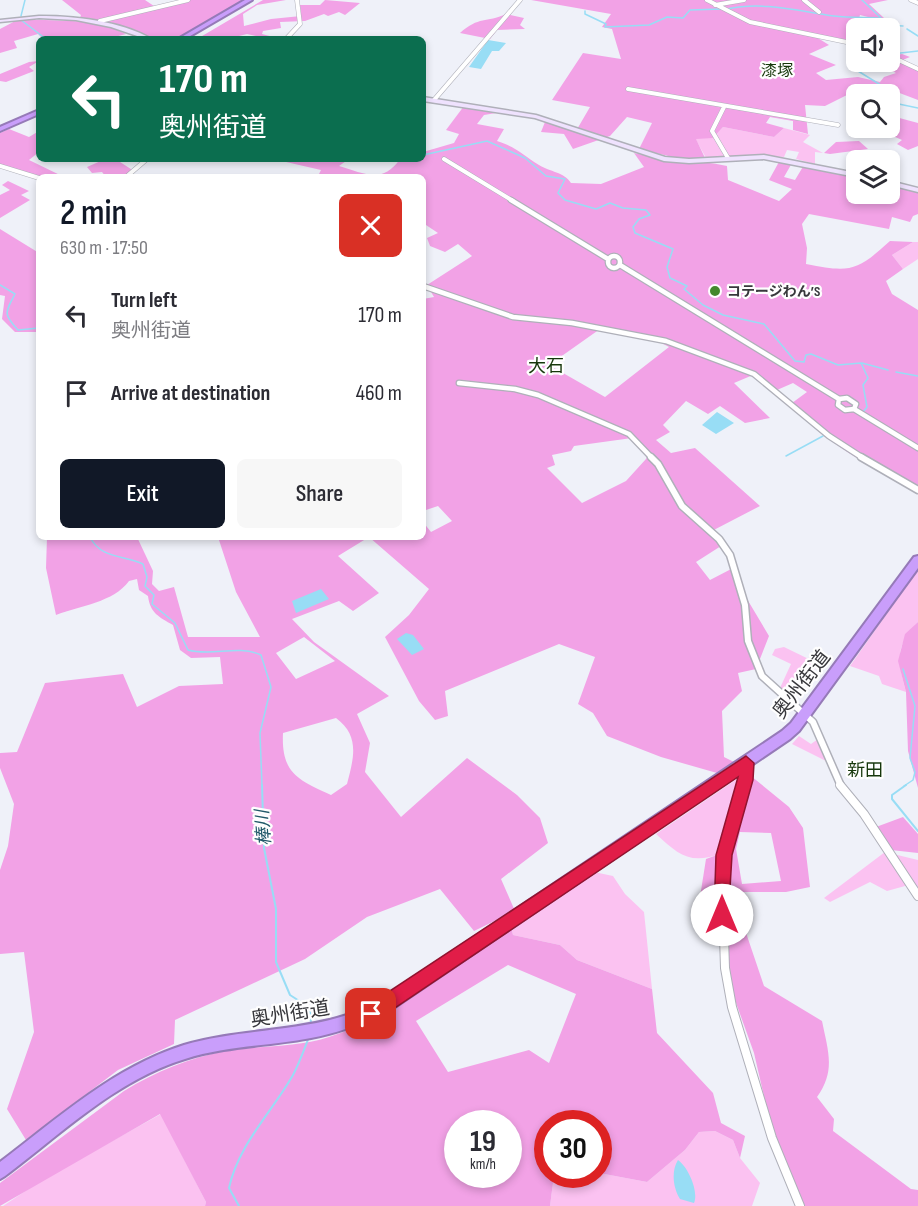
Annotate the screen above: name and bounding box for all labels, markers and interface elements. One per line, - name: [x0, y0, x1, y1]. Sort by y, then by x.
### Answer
- map controls: [846, 18, 900, 204]
- button: sound: [846, 18, 900, 72]
- text: 170 m: [159, 54, 248, 105]
- icon: left: [60, 60, 138, 138]
- district label: 漆塚: [761, 62, 793, 81]
- button: search: [846, 84, 900, 138]
- text: 奥州街道: [159, 112, 267, 144]
- button: layers: [846, 150, 900, 204]
- text: 2 min: [60, 192, 127, 235]
- button: close: [339, 194, 402, 257]
- text: 630 m · 17:50: [60, 236, 148, 260]
- place label: コテージわん’S: [727, 283, 820, 300]
- marker: コテージわん’S: [708, 284, 722, 298]
- text: Turn left: [111, 287, 177, 314]
- icon: left: [60, 299, 93, 332]
- text: 170 m: [358, 302, 402, 329]
- text: 奥州街道: [111, 319, 191, 343]
- district label: 大石: [528, 356, 564, 377]
- icon: arrive: [60, 377, 93, 410]
- text: Arrive at destination: [111, 380, 270, 407]
- text: 460 m: [356, 380, 402, 407]
- button: Exit: [60, 459, 225, 528]
- button: Share: [237, 459, 402, 528]
- street label: 奥州街道: [768, 646, 836, 724]
- district label: 新田: [847, 760, 883, 781]
- water label: 棒川: [252, 807, 275, 847]
- position arrow: [690, 883, 754, 947]
- pin: [345, 988, 396, 1039]
- street label: 奥州街道: [249, 996, 332, 1032]
- icon: arrive: [354, 997, 387, 1030]
- speed limit sign: 30: [534, 1110, 612, 1188]
- text: 19: [470, 1124, 496, 1160]
- text: km/h: [470, 1155, 496, 1174]

